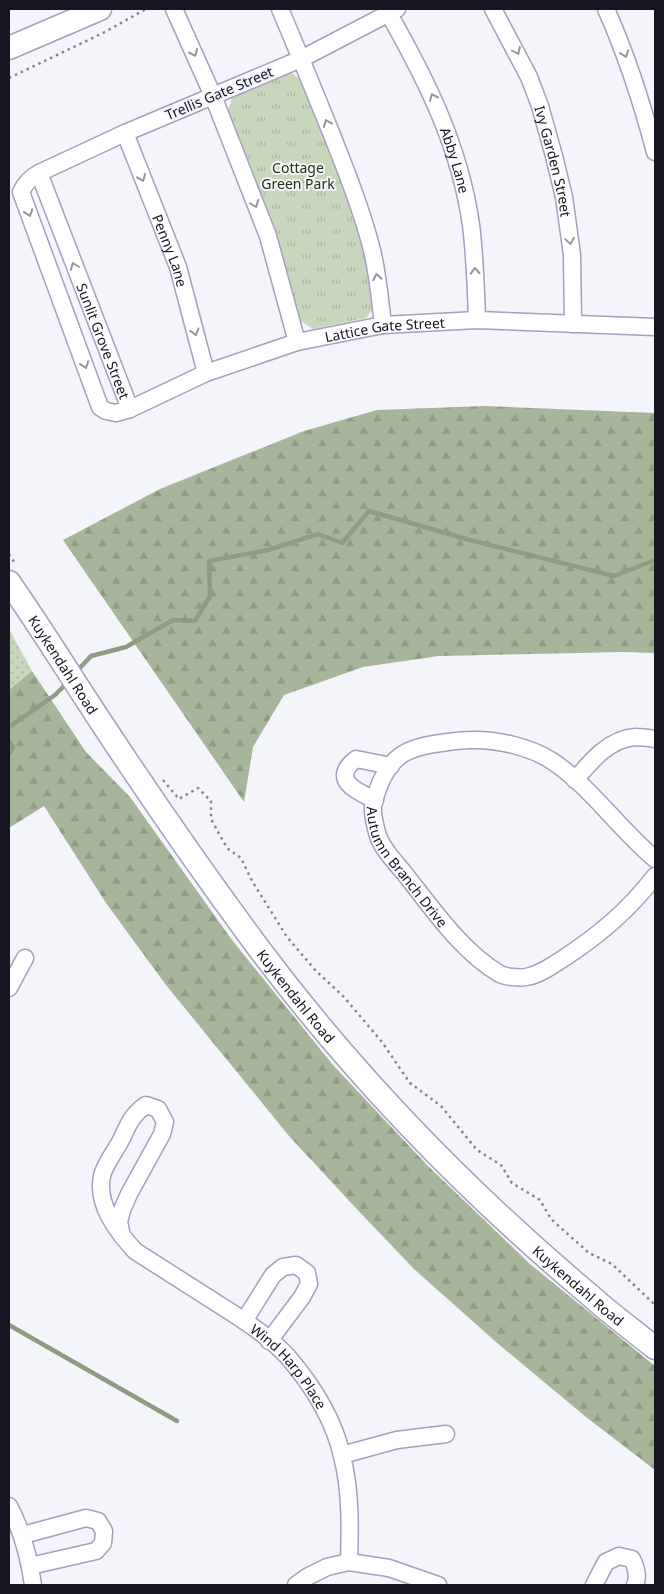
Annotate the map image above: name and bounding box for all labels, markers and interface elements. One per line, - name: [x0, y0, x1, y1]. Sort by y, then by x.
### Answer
- one-way arrow: [511, 46, 521, 55]
- one-way arrow: [188, 48, 199, 57]
- one-way arrow: [619, 49, 629, 57]
- street label: Trellis Gate Street: [162, 62, 276, 124]
- one-way arrow: [428, 93, 439, 102]
- street label: Ivy Garden Street: [531, 103, 576, 218]
- one-way arrow: [323, 119, 333, 128]
- street label: Abby Lane: [436, 124, 474, 195]
- park label: Cottage Green Park: [261, 158, 335, 193]
- one-way arrow: [136, 173, 147, 182]
- one-way arrow: [249, 199, 260, 208]
- one-way arrow: [23, 208, 33, 217]
- street label: Penny Lane: [148, 211, 192, 289]
- one-way arrow: [564, 237, 575, 245]
- one-way arrow: [70, 262, 80, 270]
- one-way arrow: [469, 267, 480, 275]
- one-way arrow: [373, 273, 383, 281]
- street label: Sunlit Grove Street: [73, 280, 135, 402]
- street label: Lattice Gate Street: [323, 312, 445, 346]
- one-way arrow: [189, 327, 200, 336]
- one-way arrow: [79, 360, 89, 369]
- street label: Kuykendahl Road: [24, 611, 103, 718]
- street label: Autumn Branch Drive: [363, 806, 452, 931]
- street label: Kuykendahl Road: [253, 945, 340, 1047]
- street label: Kuykendahl Road: [529, 1241, 628, 1330]
- street label: Wind Harp Place: [247, 1319, 332, 1412]

